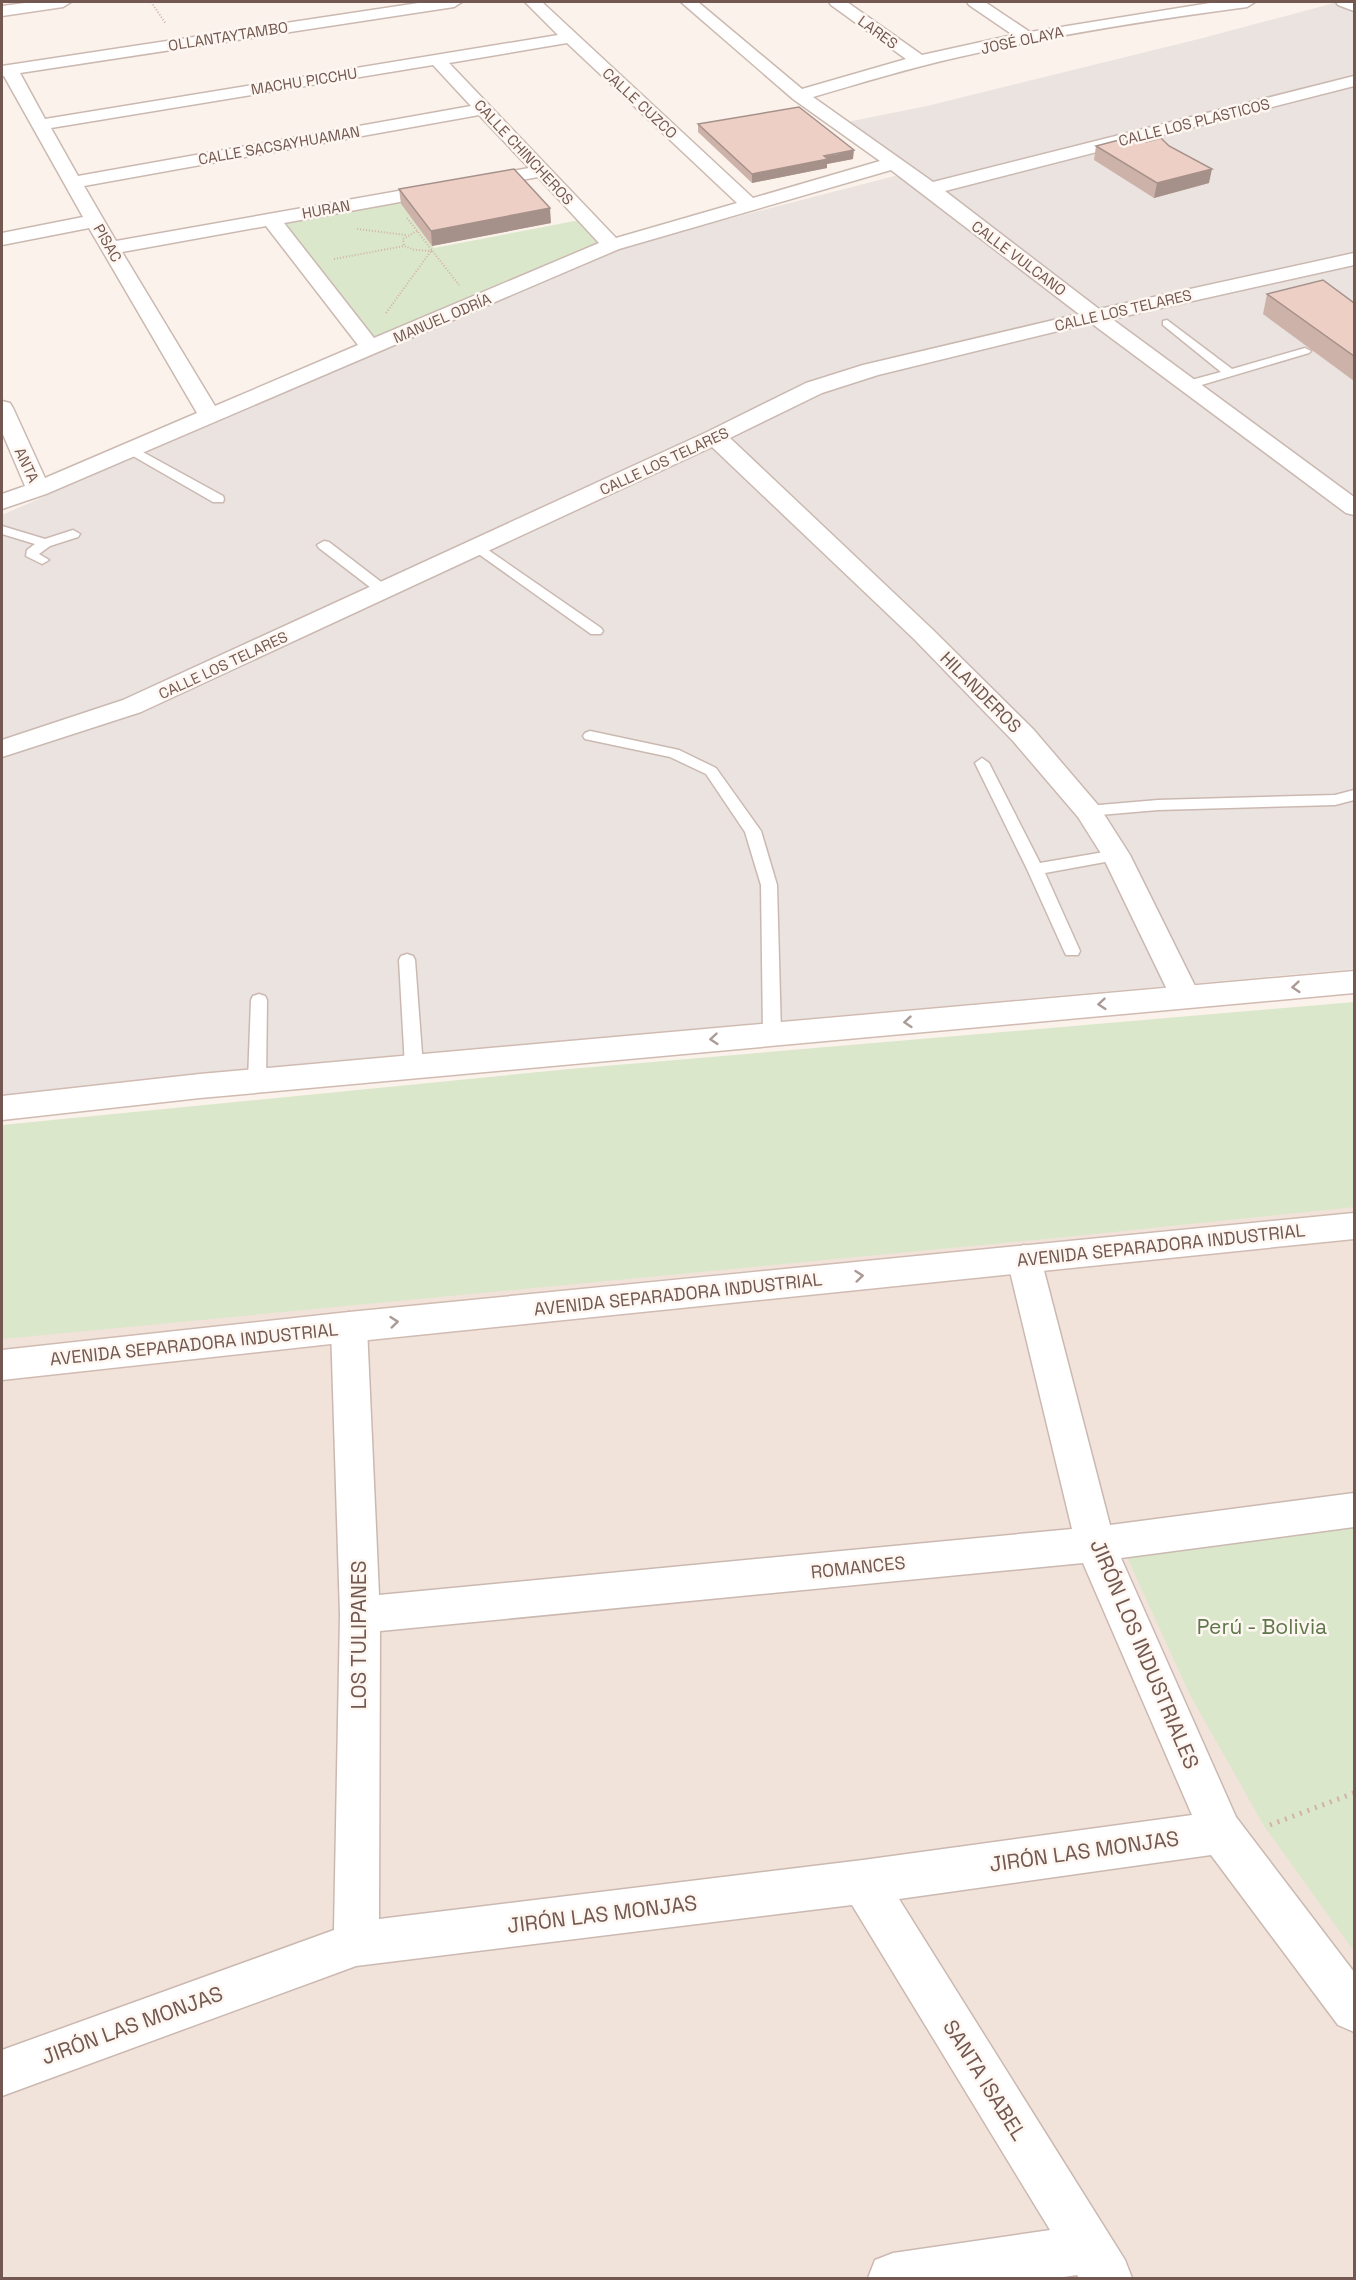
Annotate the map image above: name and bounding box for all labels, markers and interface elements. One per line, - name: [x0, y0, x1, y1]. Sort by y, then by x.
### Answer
- street label: LARES: [854, 11, 902, 53]
- street label: OLLANTAYTAMBO: [167, 17, 289, 55]
- street label: JOSÉ OLAYA: [979, 22, 1066, 58]
- street label: MACHU PICCHU: [249, 63, 359, 99]
- street label: CALLE CUZCO: [599, 64, 681, 142]
- street label: CALLE LOS PLASTICOS: [1116, 94, 1272, 150]
- street label: CALLE CHINCHEROS: [470, 95, 578, 209]
- street label: CALLE SACSAYHUAMAN: [197, 121, 361, 169]
- street label: HURAN: [300, 195, 352, 223]
- street label: CALLE VULCANO: [968, 216, 1070, 300]
- street label: PISAC: [90, 221, 126, 265]
- street label: CALLE LOS TELARES: [1053, 285, 1193, 335]
- street label: MANUEL ODRÍA: [390, 289, 494, 347]
- street label: CALLE LOS TELARES: [596, 423, 732, 499]
- street label: ANTA: [11, 444, 44, 486]
- street label: CALLE LOS TELARES: [155, 627, 291, 703]
- street label: HILANDEROS: [935, 646, 1027, 738]
- one-way arrow: [1292, 980, 1301, 993]
- one-way arrow: [1097, 997, 1106, 1010]
- one-way arrow: [903, 1015, 912, 1028]
- one-way arrow: [709, 1032, 718, 1045]
- street label: AVENIDA SEPARADORA INDUSTRIAL: [1016, 1218, 1306, 1272]
- street label: AVENIDA SEPARADORA INDUSTRIAL: [533, 1267, 823, 1321]
- one-way arrow: [855, 1270, 864, 1283]
- one-way arrow: [389, 1316, 398, 1329]
- street label: AVENIDA SEPARADORA INDUSTRIAL: [49, 1317, 339, 1371]
- street label: JIRÓN LOS INDUSTRIALES: [1084, 1535, 1206, 1773]
- street label: ROMANCES: [810, 1551, 906, 1583]
- street label: LOS TULIPANES: [345, 1560, 372, 1710]
- park label: Perú - Bolivia: [1197, 1613, 1327, 1640]
- street label: JIRÓN LAS MONJAS: [987, 1824, 1181, 1878]
- street label: JIRÓN LAS MONJAS: [505, 1889, 699, 1939]
- street label: JIRÓN LAS MONJAS: [38, 1980, 226, 2070]
- street label: SANTA ISABEL: [937, 2015, 1033, 2145]

